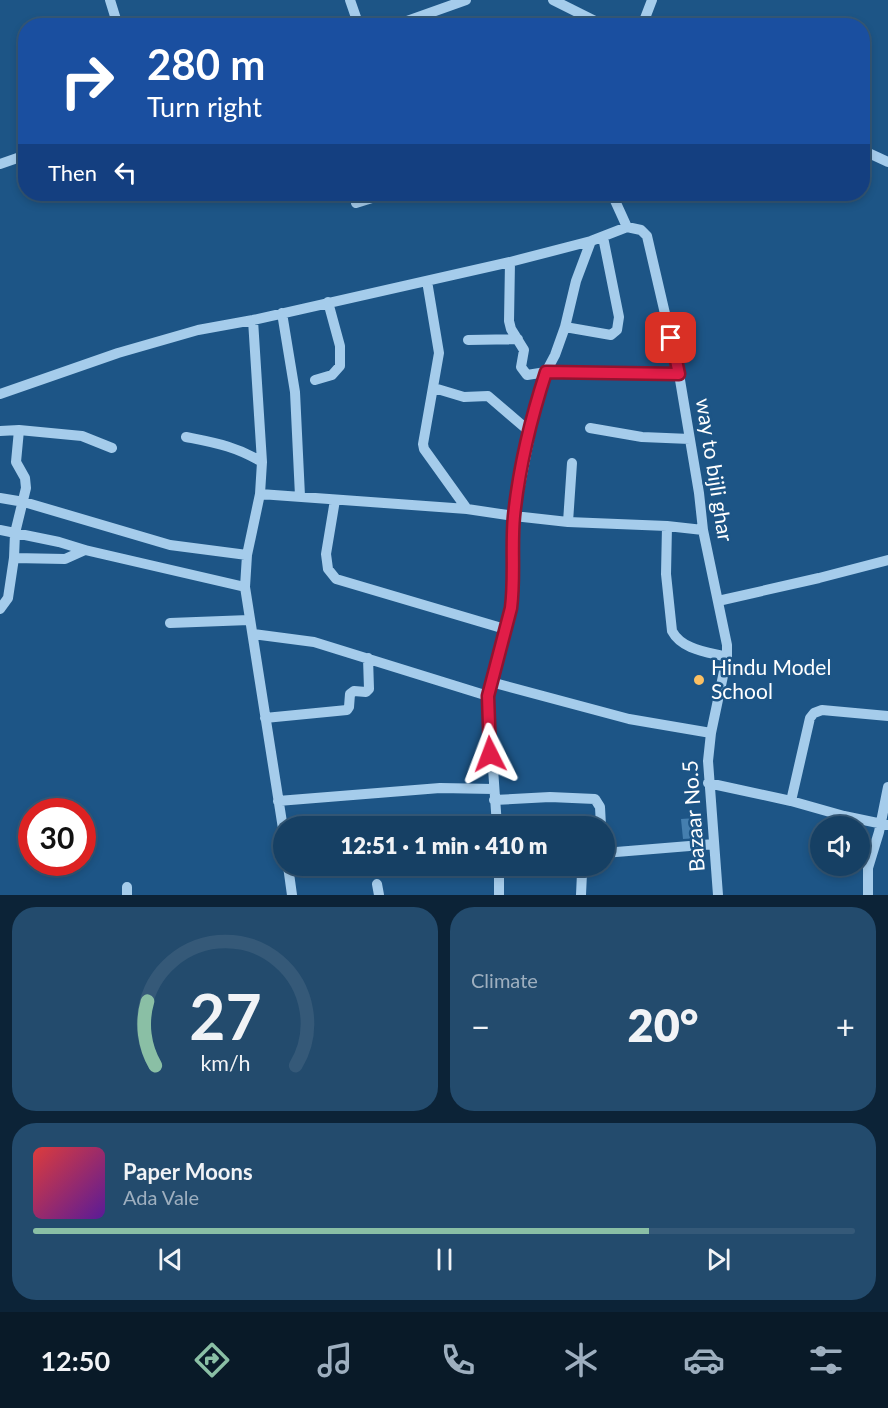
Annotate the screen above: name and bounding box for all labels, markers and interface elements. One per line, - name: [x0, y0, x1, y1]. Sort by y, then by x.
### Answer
- text: 280 m: [147, 39, 265, 89]
- icon: right: [48, 42, 126, 120]
- text: Turn right: [147, 90, 262, 123]
- icon: left: [109, 156, 142, 189]
- text: Then: [48, 159, 97, 186]
- pin: [645, 312, 696, 363]
- icon: arrive: [654, 321, 687, 354]
- street label: way to bijli ghar: [692, 396, 739, 544]
- place label: Hindu Model School: [711, 654, 831, 703]
- marker: Hindu Model School: [692, 673, 706, 687]
- position arrow: [458, 722, 522, 786]
- street label: Bazaar No.5: [676, 760, 709, 873]
- speed limit sign: 30: [18, 798, 96, 876]
- map controls: [810, 816, 870, 876]
- button: sound: [810, 816, 870, 876]
- text: 12:51 · 1 min · 410 m: [341, 832, 547, 859]
- text: Climate: [471, 968, 538, 992]
- text: 27: [189, 978, 261, 1053]
- text: 20°: [628, 998, 698, 1052]
- text: −: [471, 1006, 490, 1046]
- text: +: [836, 1006, 855, 1046]
- text: km/h: [200, 1050, 250, 1076]
- text: Paper Moons: [123, 1158, 253, 1185]
- text: Ada Vale: [123, 1185, 199, 1209]
- icon: previous: [154, 1243, 187, 1276]
- icon: pause: [428, 1243, 461, 1276]
- icon: next: [702, 1243, 735, 1276]
- icon: directions: [191, 1339, 233, 1381]
- icon: music: [314, 1339, 356, 1381]
- icon: phone: [437, 1339, 479, 1381]
- icon: climate: [560, 1339, 602, 1381]
- icon: car: [683, 1339, 725, 1381]
- icon: filters: [805, 1339, 847, 1381]
- text: 12:50: [40, 1344, 110, 1377]

